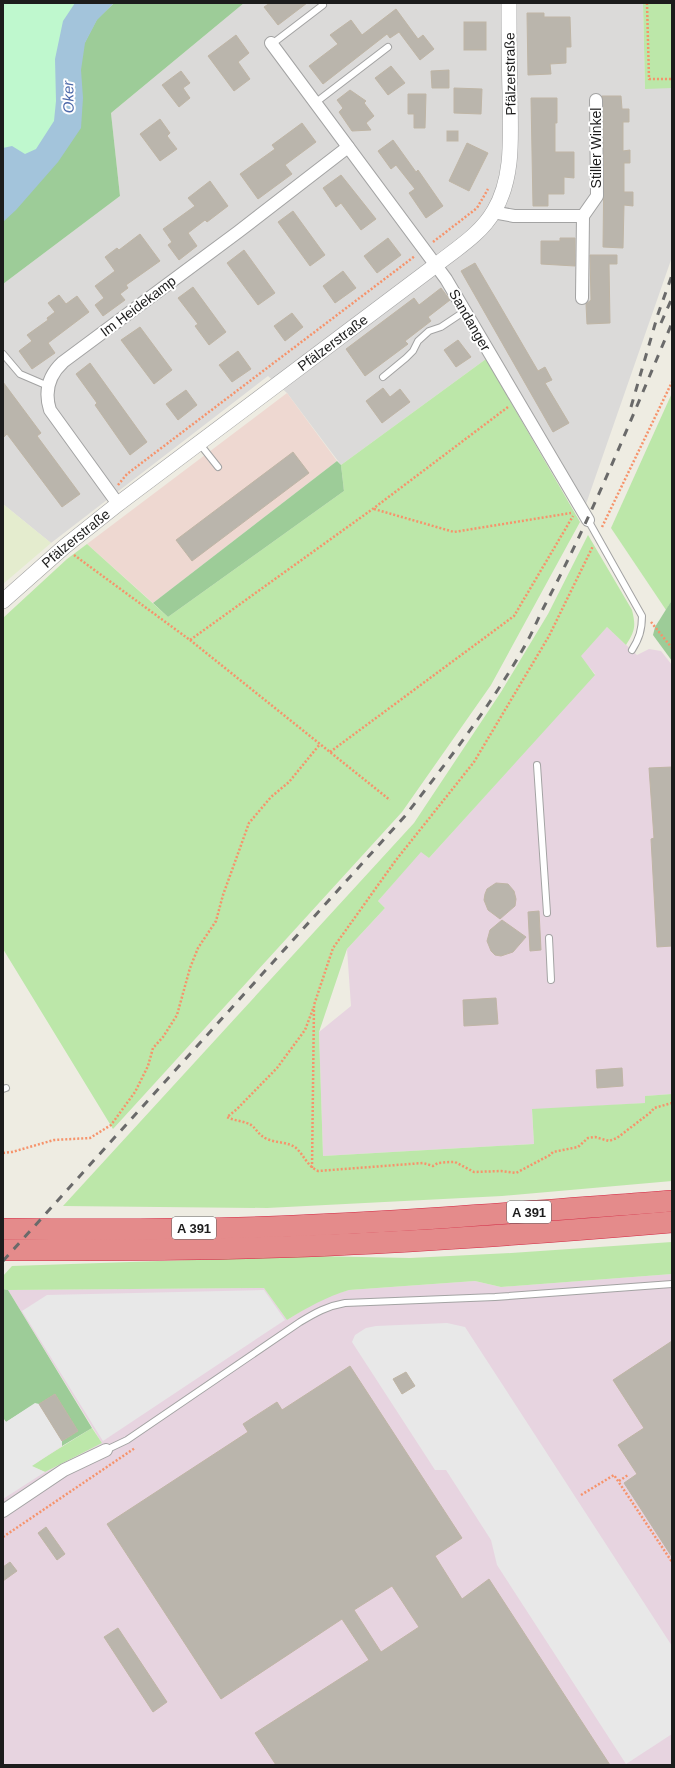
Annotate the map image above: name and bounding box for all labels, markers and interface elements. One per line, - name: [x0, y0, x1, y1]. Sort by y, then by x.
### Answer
- street label: Pfälzerstraße: [501, 32, 519, 116]
- water label: Oker: [59, 80, 77, 113]
- street label: Stiller Winkel: [588, 108, 604, 188]
- street label: Im Heidekamp: [97, 272, 179, 340]
- street label: Sandanger: [446, 286, 494, 354]
- street label: Pfälzerstraße: [295, 311, 371, 374]
- street label: Pfälzerstraße: [38, 506, 113, 571]
- road number: A 391: [507, 1201, 551, 1223]
- road number: A 391: [172, 1217, 216, 1239]

